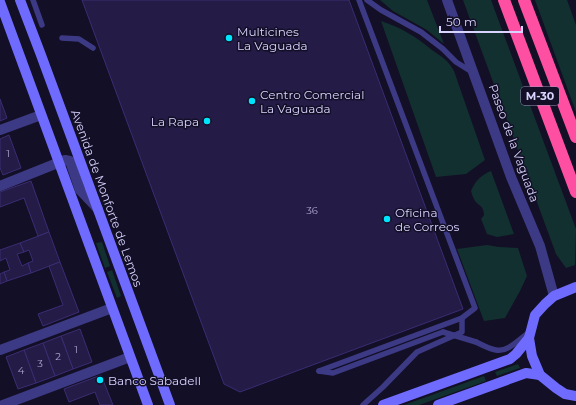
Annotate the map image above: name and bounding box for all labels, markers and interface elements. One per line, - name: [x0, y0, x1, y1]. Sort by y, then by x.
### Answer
- scale bar: [440, 8, 522, 34]
- text: 50 m: [446, 14, 477, 29]
- place label: Multicines La Vaguada: [237, 24, 308, 53]
- marker: Multicines La Vaguada: [224, 33, 234, 43]
- street label: Paseo de la Vaguada: [486, 82, 542, 204]
- place label: Centro Comercial La Vaguada: [260, 87, 364, 116]
- road number: M-30: [521, 87, 559, 105]
- marker: Centro Comercial La Vaguada: [247, 96, 257, 106]
- street label: Avenida de Monforte de Lemos: [68, 107, 146, 289]
- place label: La Rapa: [151, 114, 199, 129]
- marker: La Rapa: [202, 116, 212, 126]
- house number: 1: [6, 147, 10, 160]
- house number: 36: [306, 204, 318, 217]
- place label: Oficina de Correos: [395, 205, 459, 234]
- marker: Oficina de Correos: [382, 214, 392, 224]
- house number: 1: [74, 343, 78, 356]
- house number: 2: [55, 350, 61, 363]
- house number: 3: [37, 357, 43, 370]
- house number: 4: [18, 364, 25, 377]
- place label: Banco Sabadell: [108, 373, 201, 388]
- marker: Banco Sabadell: [95, 375, 105, 385]

